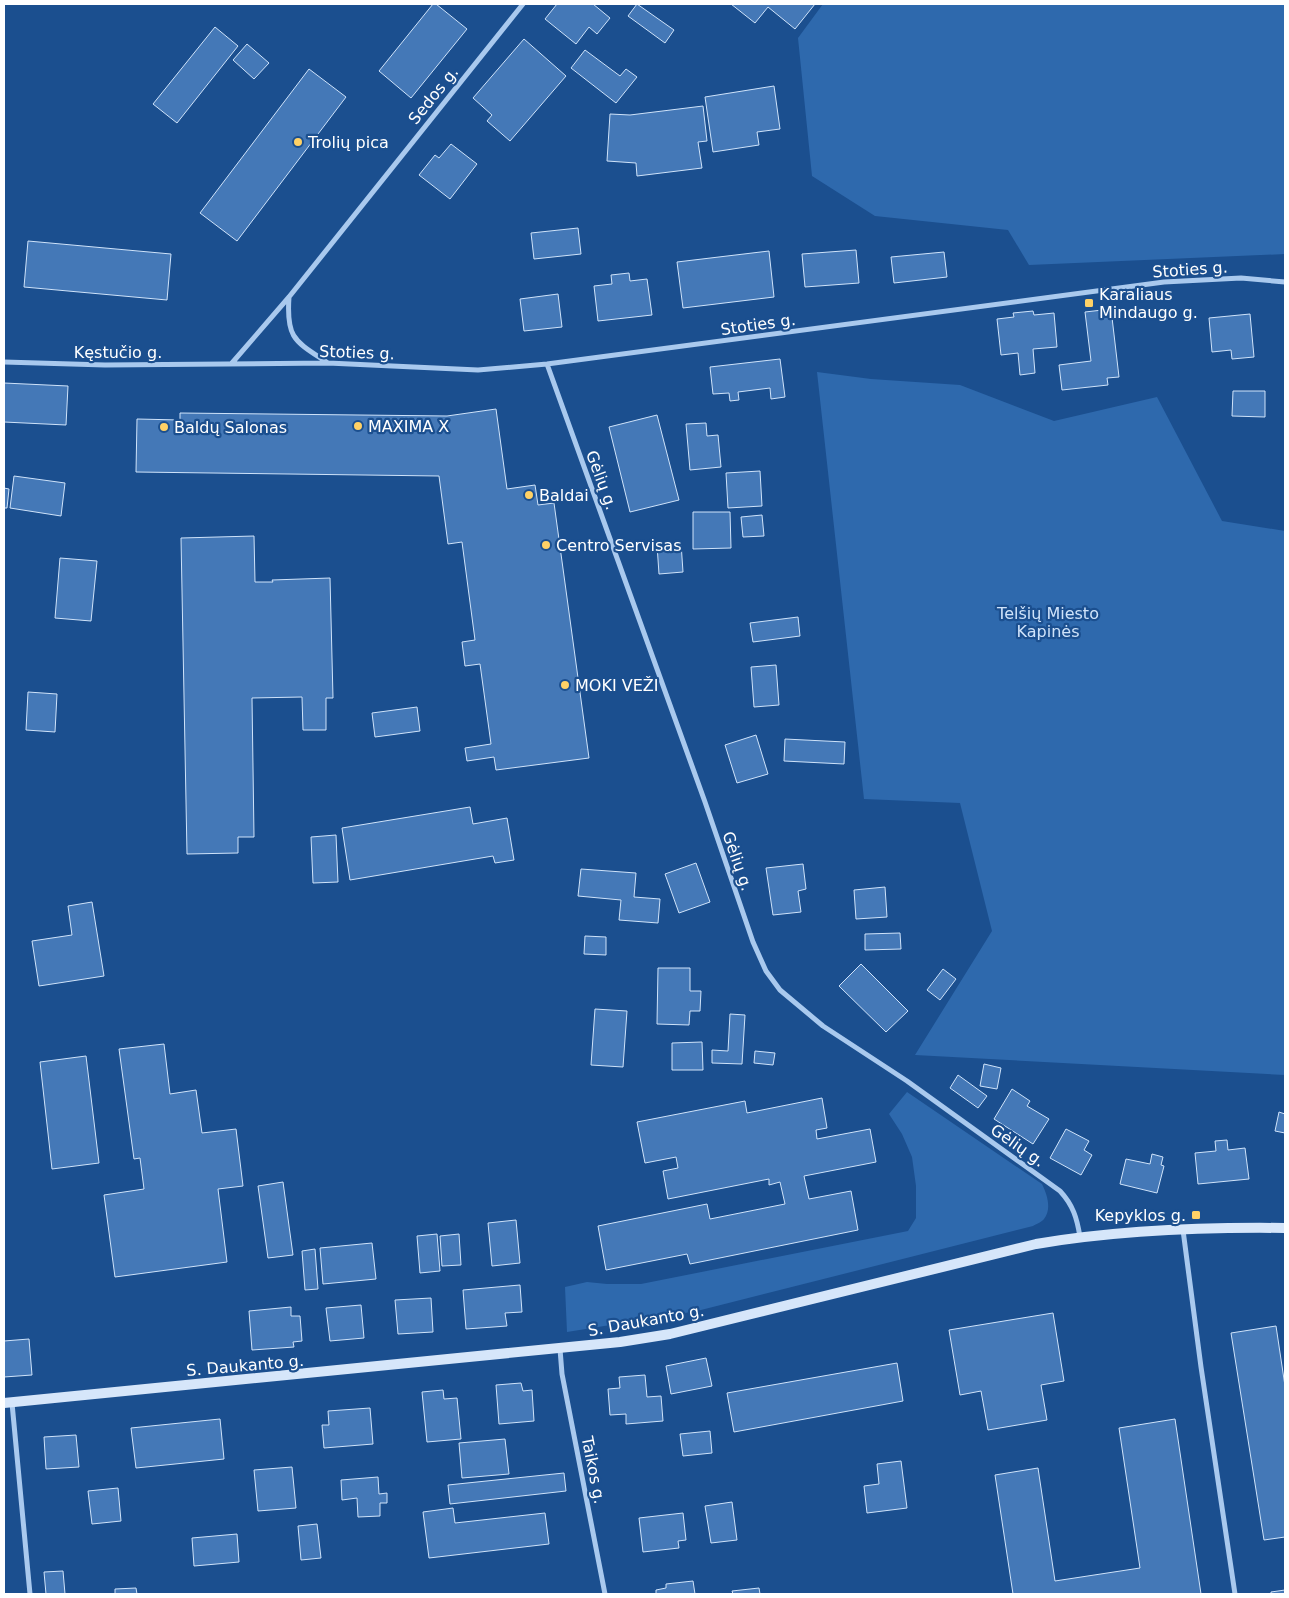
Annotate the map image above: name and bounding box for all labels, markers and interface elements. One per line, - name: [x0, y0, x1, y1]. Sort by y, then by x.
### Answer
- street label: Sedos g.: [404, 63, 462, 128]
- place label: Trolių pica: [307, 133, 389, 152]
- marker: Trolių pica: [292, 136, 304, 148]
- street label: Stoties g.: [1152, 257, 1228, 282]
- place label: Karaliaus Mindaugo g.: [1099, 285, 1198, 322]
- marker: Karaliaus Mindaugo g.: [1083, 297, 1095, 309]
- street label: Stoties g.: [719, 310, 797, 339]
- street label: Stoties g.: [319, 342, 395, 363]
- street label: Kęstučio g.: [74, 343, 162, 362]
- place label: MAXIMA X: [368, 417, 449, 436]
- place label: Baldų Salonas: [174, 418, 287, 437]
- marker: MAXIMA X: [352, 420, 364, 432]
- marker: Baldų Salonas: [158, 421, 170, 433]
- street label: Gėlių g.: [582, 448, 621, 512]
- place label: Baldai: [539, 486, 589, 505]
- marker: Baldai: [523, 489, 535, 501]
- place label: Centro Servisas: [556, 536, 682, 555]
- marker: Centro Servisas: [540, 539, 552, 551]
- park label: Telšių Miesto Kapinės: [996, 604, 1099, 641]
- place label: MOKI VEŽI: [575, 676, 658, 695]
- marker: MOKI VEŽI: [559, 679, 571, 691]
- street label: Gėlių g.: [719, 829, 757, 893]
- street label: Gėlių g.: [987, 1120, 1048, 1171]
- place label: Kepyklos g.: [1095, 1206, 1186, 1225]
- marker: Kepyklos g.: [1190, 1209, 1202, 1221]
- street label: S. Daukanto g.: [586, 1301, 706, 1340]
- street label: S. Daukanto g.: [185, 1351, 305, 1380]
- street label: Taikos g.: [577, 1434, 609, 1506]

